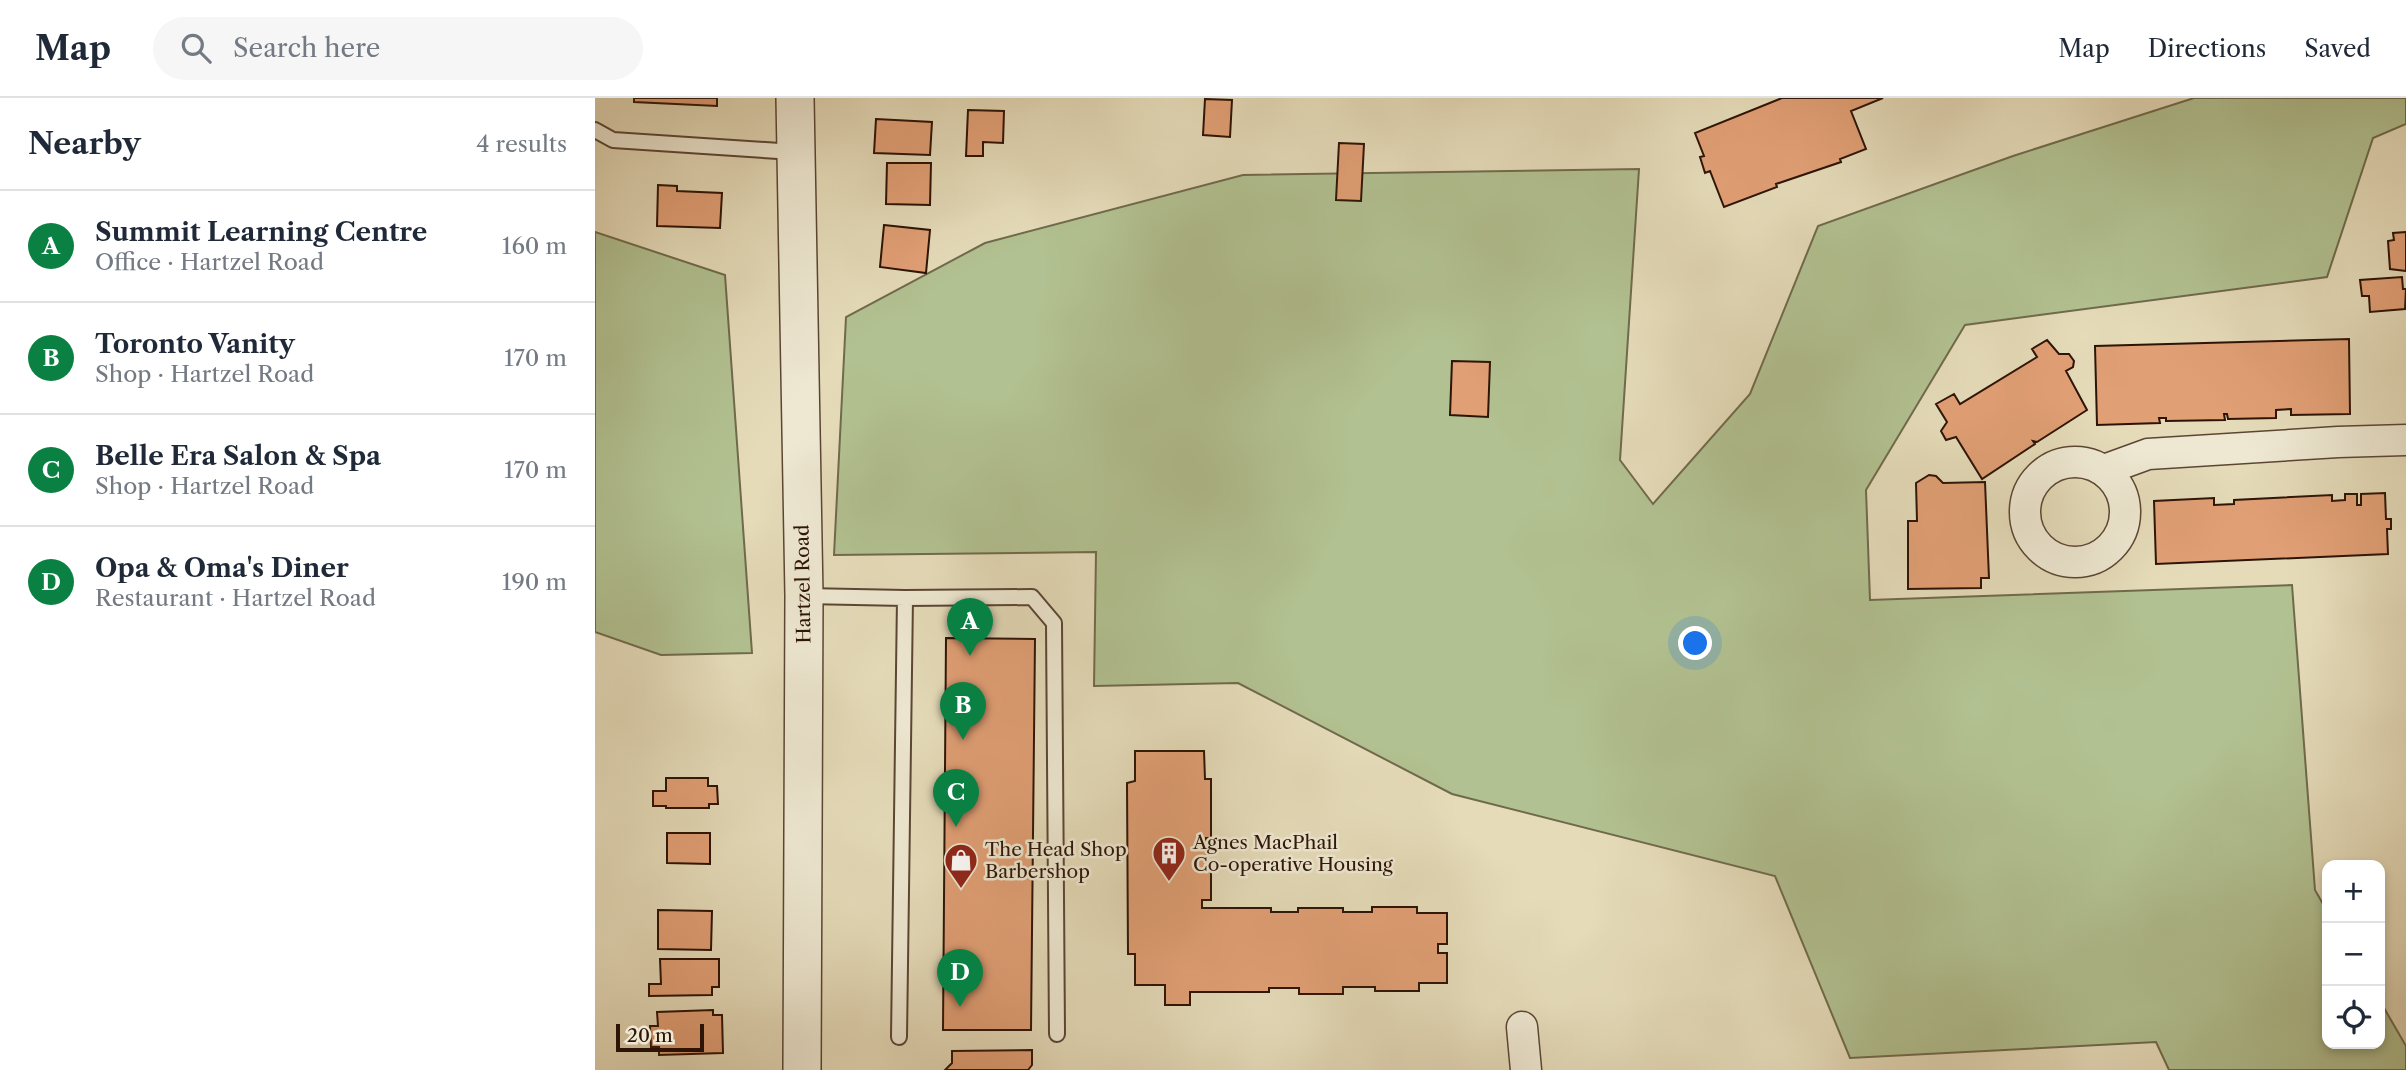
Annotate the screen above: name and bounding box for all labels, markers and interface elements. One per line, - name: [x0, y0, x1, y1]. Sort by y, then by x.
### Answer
- search box: [153, 17, 643, 80]
- text: Map: [35, 28, 111, 69]
- icon: search: [177, 29, 215, 67]
- text: Search here: [233, 32, 380, 64]
- text: Map: [2058, 34, 2110, 63]
- text: Directions: [2148, 34, 2266, 63]
- text: Saved: [2304, 34, 2371, 63]
- text: Nearby: [28, 125, 141, 162]
- text: 4 results: [476, 130, 567, 158]
- text: Summit Learning Centre: [95, 216, 427, 248]
- text: A: [42, 232, 60, 260]
- text: 160 m: [502, 232, 567, 260]
- text: Office · Hartzel Road: [95, 248, 324, 276]
- text: Toronto Vanity: [95, 328, 295, 360]
- text: B: [42, 344, 60, 372]
- text: 170 m: [504, 344, 567, 372]
- text: Shop · Hartzel Road: [95, 360, 314, 388]
- text: Belle Era Salon & Spa: [95, 440, 381, 472]
- text: C: [42, 456, 60, 484]
- text: 170 m: [504, 456, 567, 484]
- text: Shop · Hartzel Road: [95, 472, 314, 500]
- street label: Hartzel Road: [790, 524, 816, 644]
- text: Opa & Oma's Diner: [95, 552, 349, 584]
- text: D: [41, 568, 61, 596]
- text: 190 m: [502, 568, 567, 596]
- text: Restaurant · Hartzel Road: [95, 584, 376, 612]
- pin: A: [947, 598, 993, 656]
- your location: [1678, 626, 1712, 660]
- pin: B: [940, 682, 986, 740]
- pin: C: [933, 769, 979, 827]
- place label: Agnes MacPhail Co-operative Housing: [1192, 831, 1394, 876]
- building icon: Agnes MacPhail Co-operative Housing: [1150, 834, 1188, 883]
- place label: The Head Shop Barbershop: [985, 838, 1127, 883]
- shop icon: The Head Shop Barbershop: [942, 841, 980, 890]
- map controls: [2322, 860, 2385, 1049]
- button: +: [2322, 860, 2385, 923]
- button: −: [2322, 923, 2385, 986]
- pin: D: [937, 949, 983, 1007]
- button: locate: [2322, 986, 2385, 1049]
- scale bar: [616, 1021, 703, 1053]
- text: 20 m: [627, 1024, 673, 1047]

